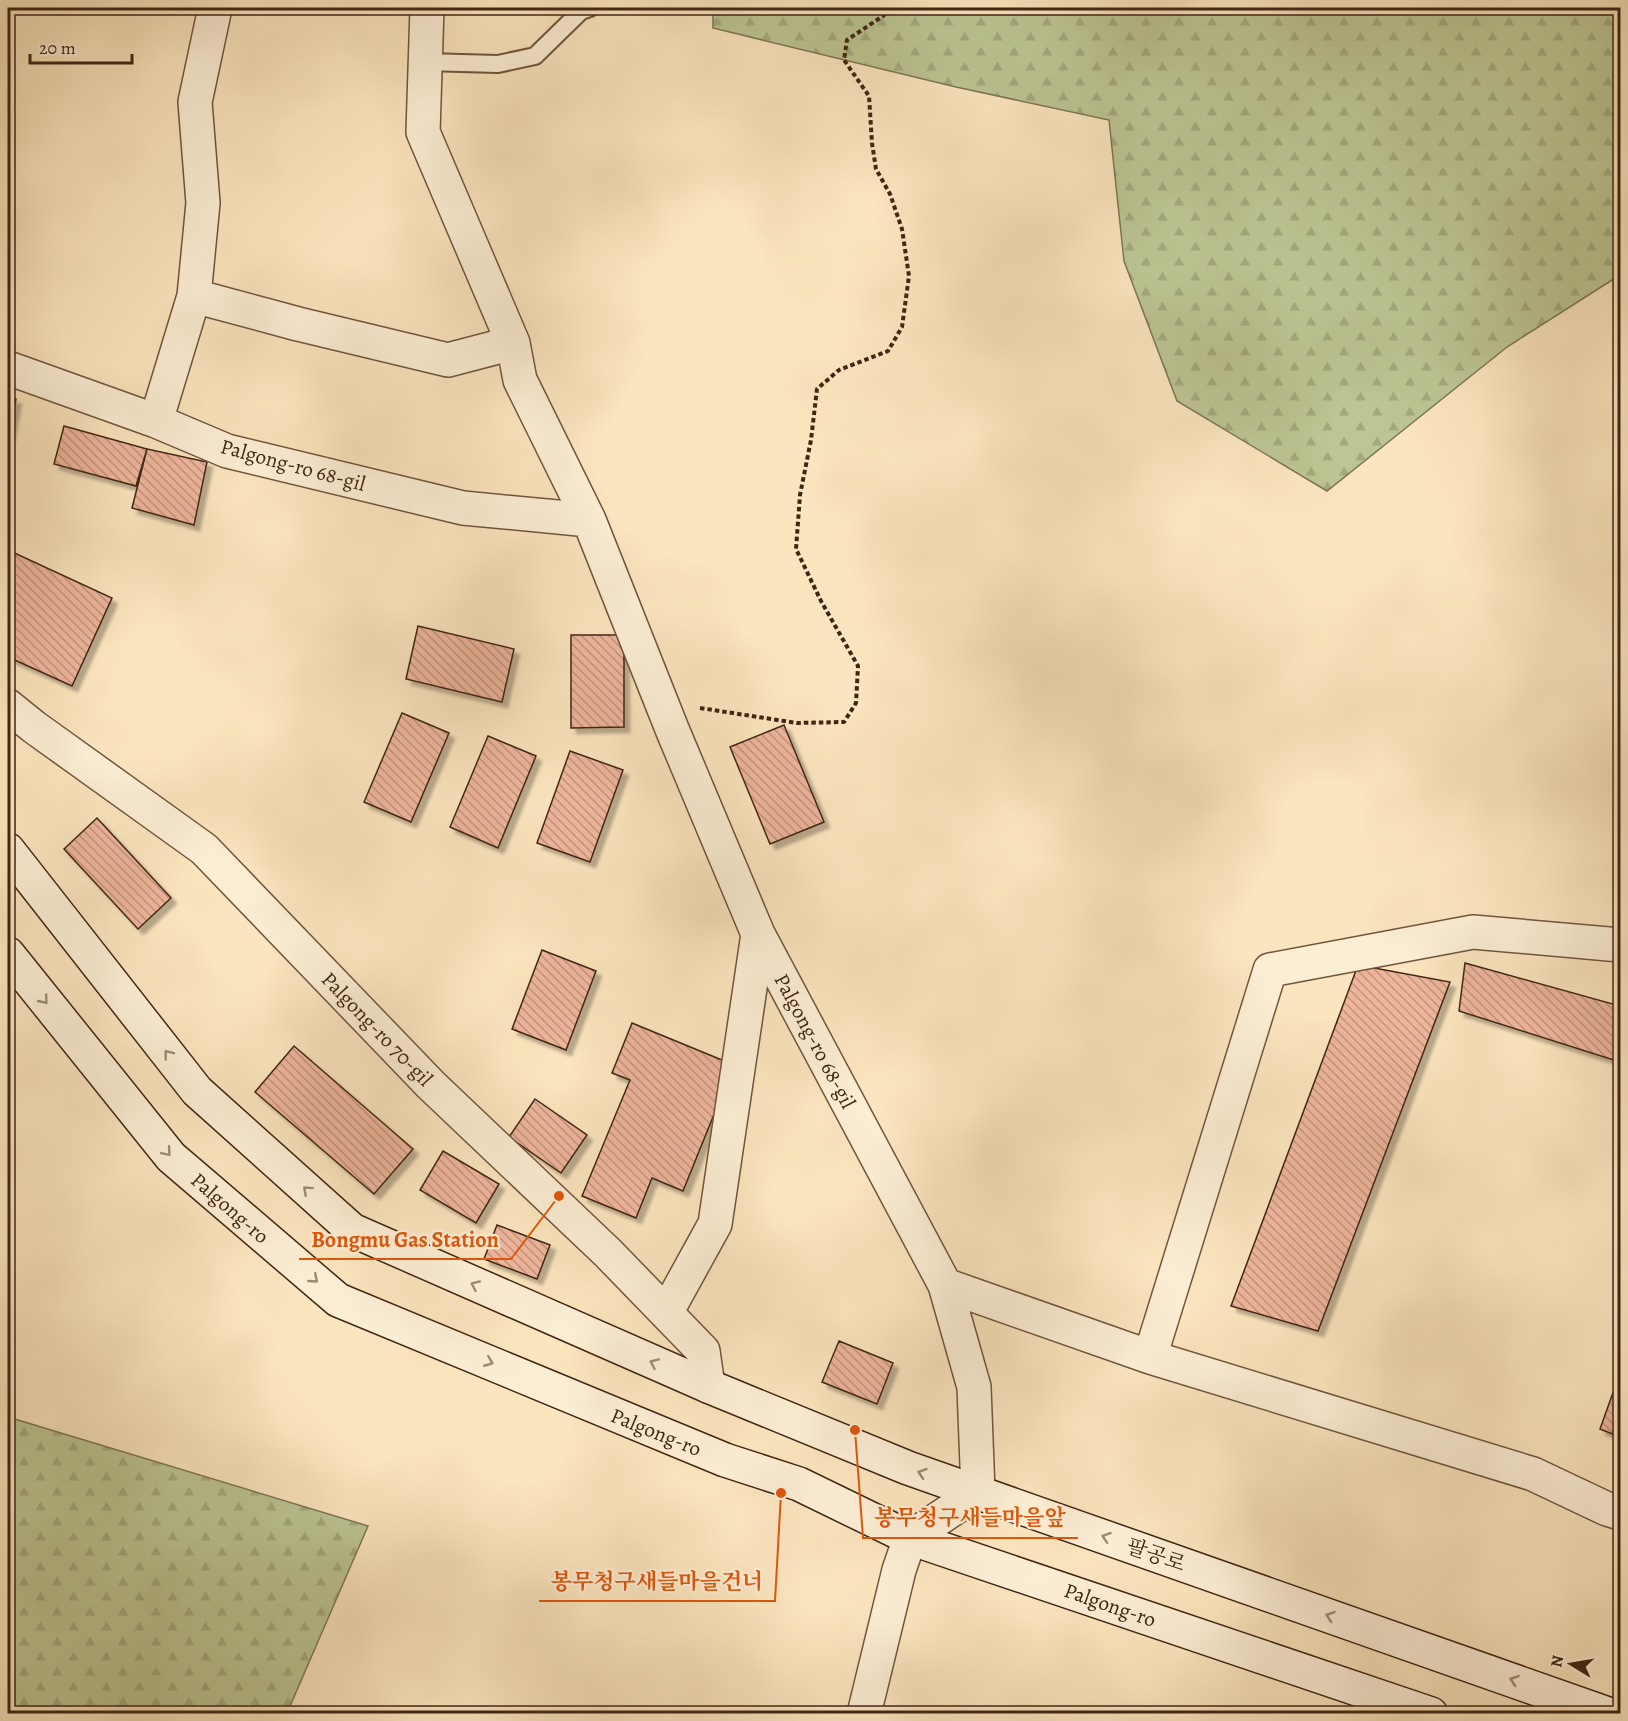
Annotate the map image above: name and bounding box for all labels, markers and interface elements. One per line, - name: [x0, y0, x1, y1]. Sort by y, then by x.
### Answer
- scale bar: [30, 27, 132, 65]
- text: 20 m: [39, 36, 76, 60]
- street label: Palgong-ro 68-gil: [217, 432, 369, 498]
- street label: Palgong-ro 70-gil: [315, 966, 439, 1092]
- street label: Palgong-ro 68-gil: [768, 969, 862, 1113]
- one-way arrow: [37, 993, 48, 1004]
- one-way arrow: [164, 1050, 175, 1061]
- one-way arrow: [159, 1145, 170, 1156]
- street label: Palgong-ro: [185, 1166, 275, 1250]
- one-way arrow: [303, 1186, 314, 1197]
- callout: Bongmu Gas Station: [299, 1219, 511, 1259]
- text: Bongmu Gas Station: [311, 1225, 499, 1255]
- one-way arrow: [307, 1272, 318, 1283]
- one-way arrow: [471, 1280, 482, 1292]
- one-way arrow: [482, 1355, 493, 1367]
- one-way arrow: [650, 1358, 661, 1370]
- street label: Palgong-ro: [607, 1401, 705, 1463]
- one-way arrow: [917, 1468, 928, 1480]
- callout: 봉무청구새들마을앞: [863, 1498, 1078, 1538]
- text: 봉무청구새들마을앞: [874, 1503, 1066, 1533]
- one-way arrow: [1101, 1532, 1112, 1545]
- street label: 팔공로: [1123, 1532, 1189, 1578]
- callout: 봉무청구새들마을건너: [539, 1561, 775, 1601]
- text: 봉무청구새들마을건너: [551, 1567, 763, 1597]
- street label: Palgong-ro: [1060, 1576, 1160, 1634]
- one-way arrow: [1325, 1610, 1336, 1623]
- north arrow: [1541, 1634, 1601, 1694]
- text: N: [1545, 1653, 1569, 1669]
- one-way arrow: [1509, 1675, 1520, 1688]

